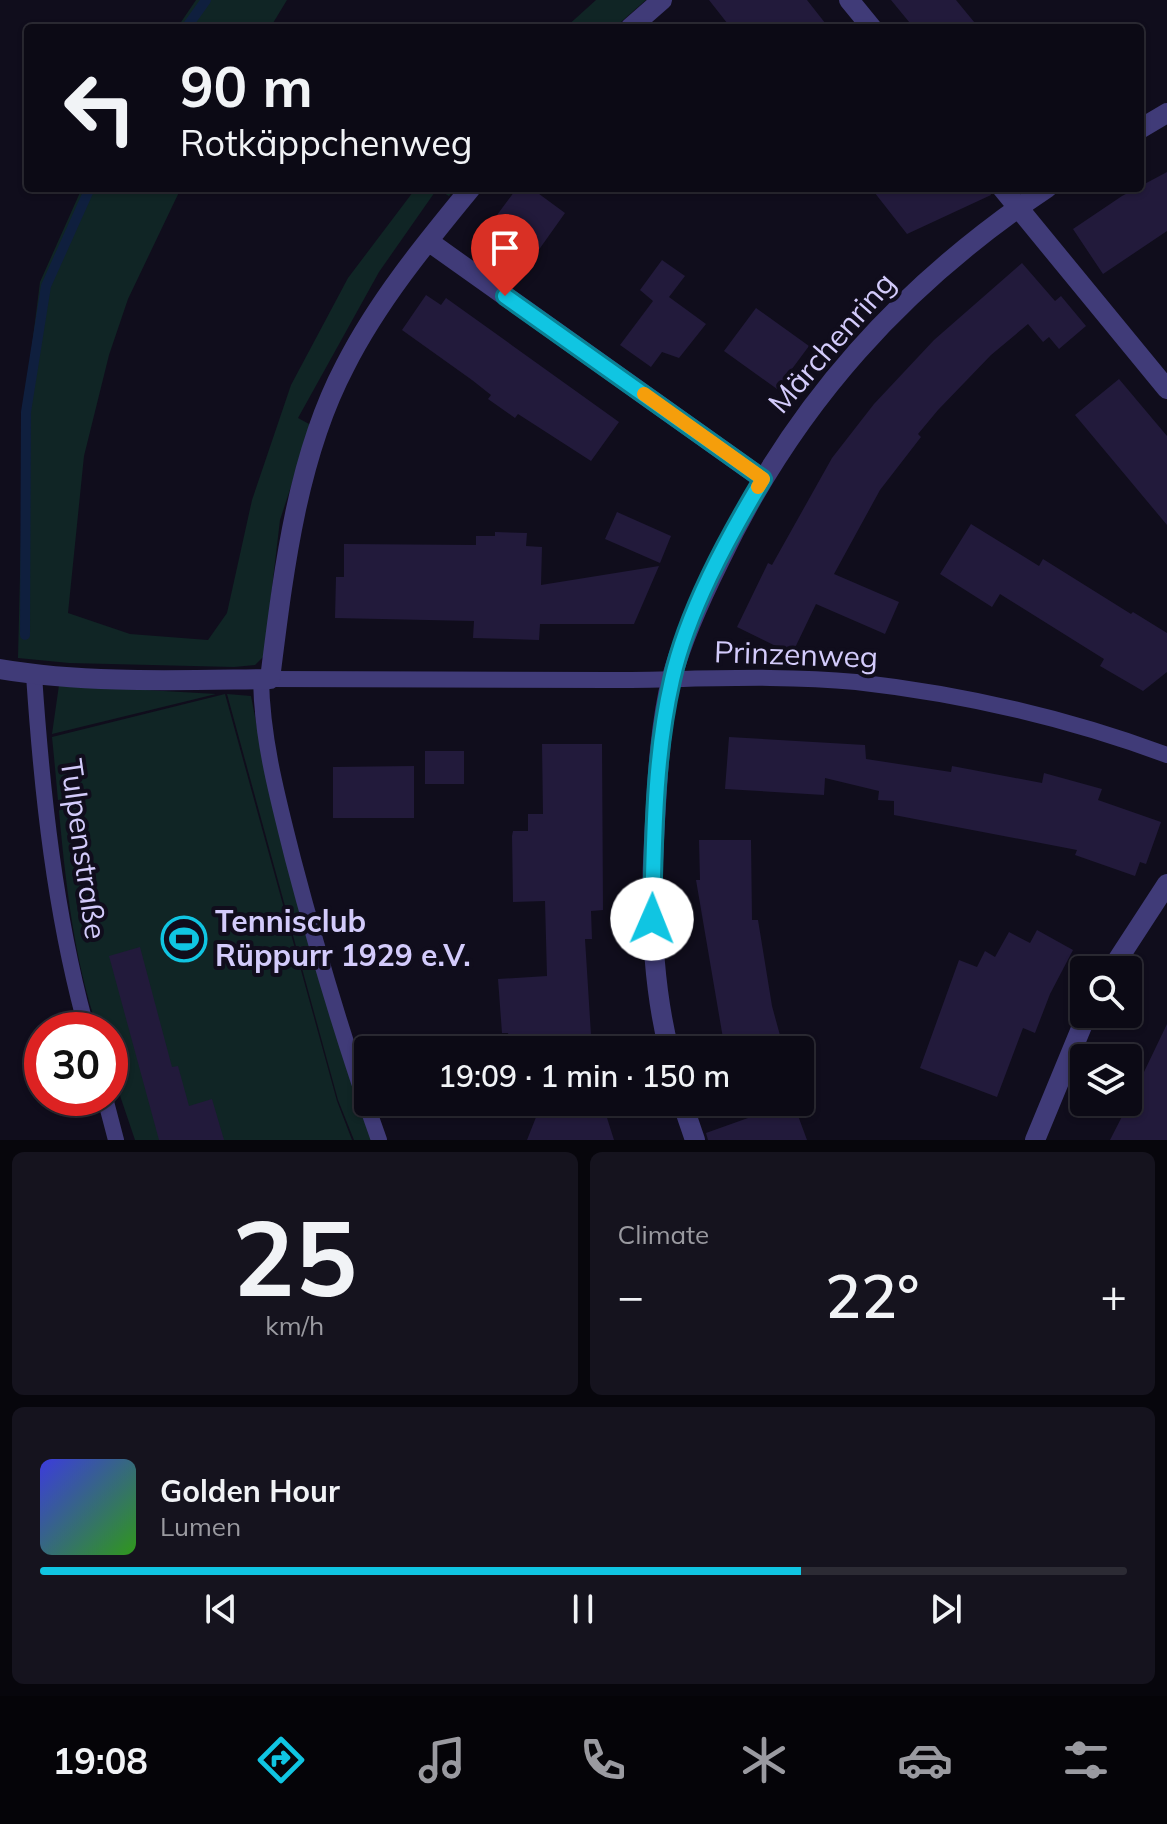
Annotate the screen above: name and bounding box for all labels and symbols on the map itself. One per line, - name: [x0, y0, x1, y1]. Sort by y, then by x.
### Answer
- pin: [471, 214, 539, 296]
- street label: Märchenring: [760, 264, 903, 421]
- street label: Prinzenweg: [713, 632, 879, 676]
- street label: Tulpenstraße: [53, 756, 115, 941]
- position arrow: [610, 877, 694, 961]
- place label: Tennisclub Rüppurr 1929 e.V.: [215, 902, 471, 974]
- sports icon: Tennisclub Rüppurr 1929 e.V.: [160, 915, 208, 963]
- speed limit sign: 30: [24, 1012, 128, 1116]

